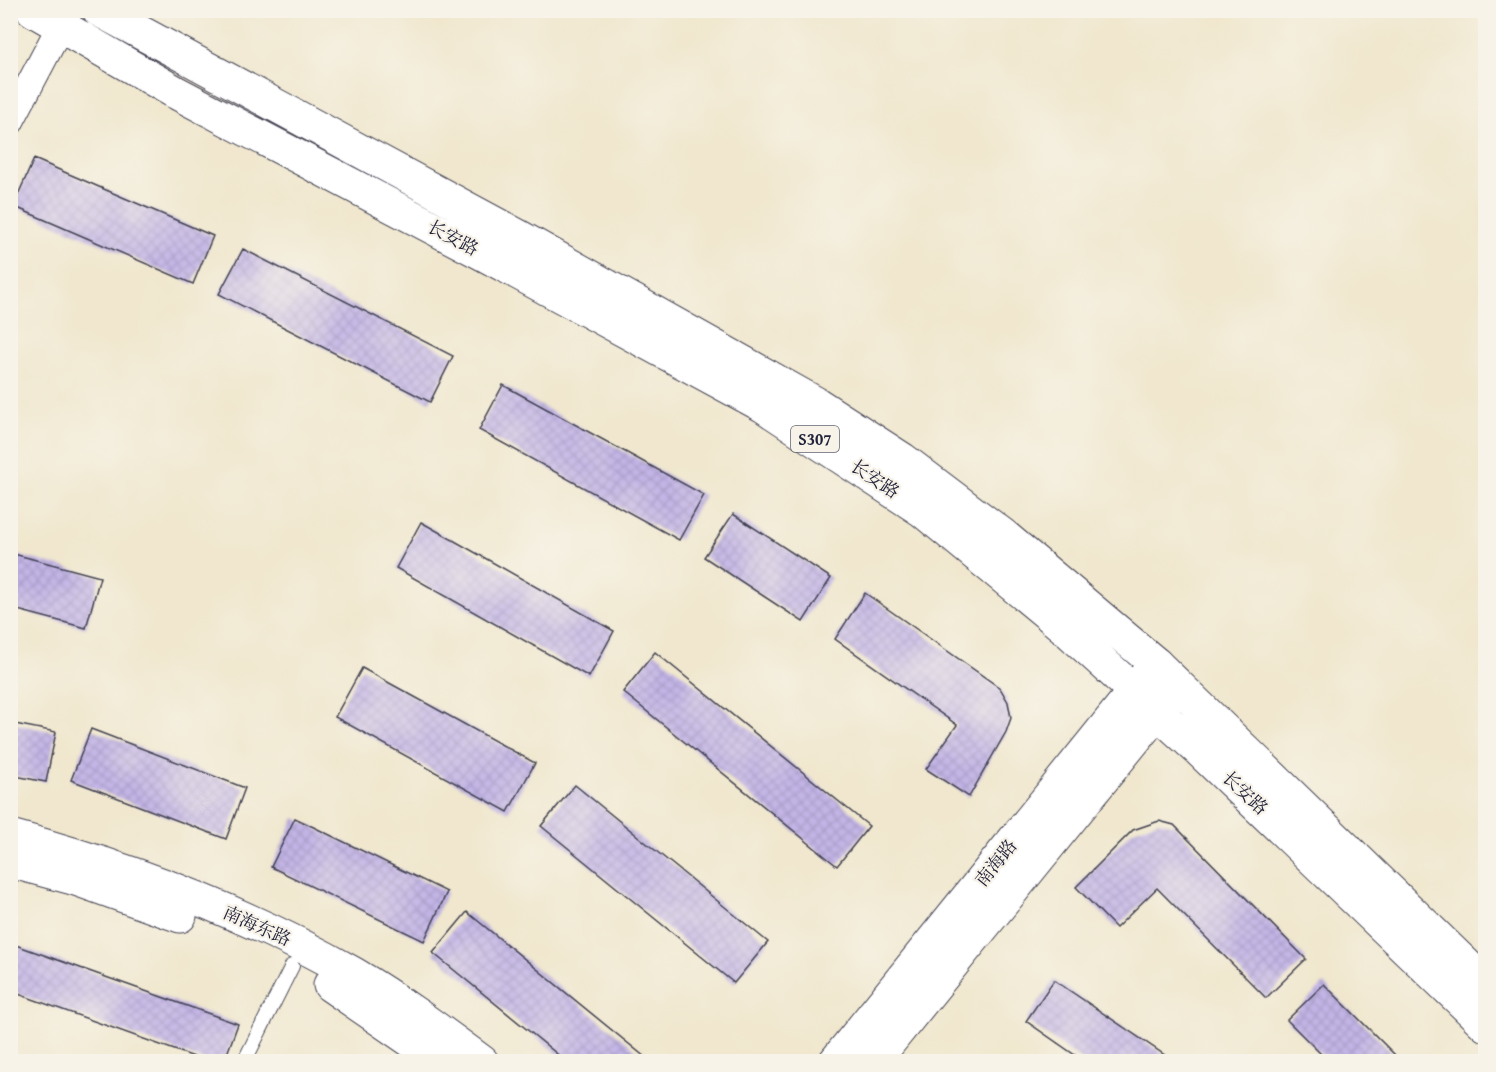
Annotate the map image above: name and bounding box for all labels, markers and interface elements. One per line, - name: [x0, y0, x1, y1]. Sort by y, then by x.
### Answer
- street label: 长安路: [423, 213, 483, 262]
- road number: S307: [791, 426, 839, 452]
- street label: 长安路: [845, 452, 905, 505]
- street label: 长安路: [1216, 764, 1274, 821]
- street label: 南海路: [968, 833, 1023, 892]
- street label: 南海东路: [219, 899, 296, 953]

